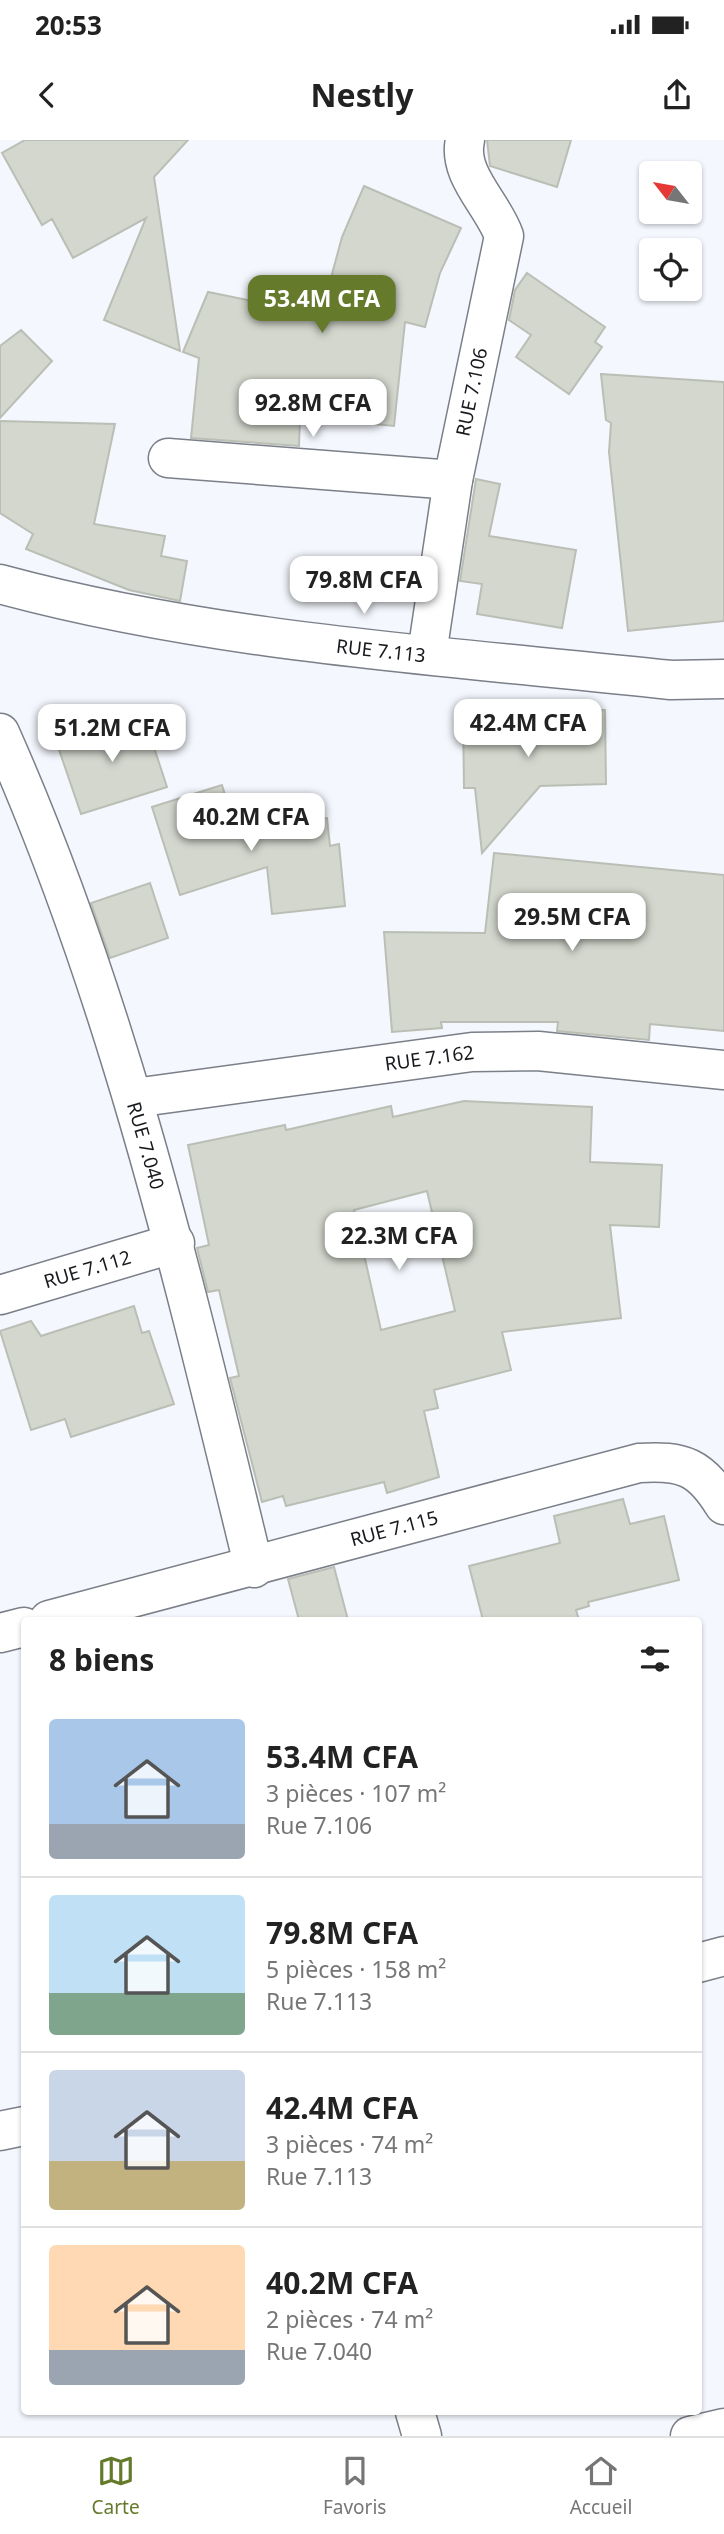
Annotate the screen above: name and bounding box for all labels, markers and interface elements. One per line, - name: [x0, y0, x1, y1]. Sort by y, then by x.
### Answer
- text: 20:53: [35, 7, 102, 43]
- text: Nestly: [311, 73, 413, 116]
- icon: back: [28, 76, 66, 114]
- icon: share: [658, 76, 696, 114]
- north arrow: [639, 161, 702, 224]
- map controls: [639, 161, 702, 301]
- button: locate: [639, 238, 702, 301]
- pin: 53.4M CFA: [242, 276, 402, 335]
- text: 53.4M CFA: [264, 282, 380, 314]
- street label: RUE 7.106: [450, 345, 493, 438]
- pin: 92.8M CFA: [233, 380, 393, 439]
- text: 92.8M CFA: [255, 386, 371, 418]
- pin: 79.8M CFA: [284, 556, 444, 616]
- text: 79.8M CFA: [306, 563, 422, 595]
- street label: RUE 7.113: [335, 633, 427, 668]
- pin: 42.4M CFA: [448, 700, 608, 759]
- pin: 51.2M CFA: [32, 704, 192, 764]
- text: 42.4M CFA: [470, 706, 586, 738]
- text: 51.2M CFA: [54, 711, 170, 743]
- pin: 40.2M CFA: [171, 794, 331, 853]
- text: 40.2M CFA: [193, 800, 309, 832]
- pin: 29.5M CFA: [492, 894, 652, 953]
- text: 29.5M CFA: [514, 900, 630, 932]
- street label: RUE 7.162: [383, 1039, 476, 1077]
- street label: RUE 7.040: [121, 1099, 171, 1192]
- pin: 22.3M CFA: [319, 1212, 479, 1272]
- text: 22.3M CFA: [341, 1219, 457, 1251]
- street label: RUE 7.112: [40, 1244, 134, 1294]
- street label: RUE 7.115: [347, 1504, 441, 1552]
- text: 8 biens: [49, 1639, 154, 1680]
- icon: filters: [636, 1640, 674, 1678]
- text: 53.4M CFA: [266, 1736, 418, 1777]
- icon: home: [105, 1747, 189, 1831]
- text: 3 pièces · 107 m²: [266, 1777, 446, 1809]
- text: Rue 7.106: [266, 1809, 372, 1841]
- text: 79.8M CFA: [266, 1912, 418, 1953]
- icon: home: [105, 1923, 189, 2007]
- text: 5 pièces · 158 m²: [266, 1953, 446, 1985]
- text: Rue 7.113: [266, 1985, 372, 2017]
- text: 42.4M CFA: [266, 2087, 418, 2128]
- icon: home: [105, 2098, 189, 2182]
- text: 3 pièces · 74 m²: [266, 2128, 433, 2160]
- text: Rue 7.113: [266, 2160, 372, 2192]
- text: 40.2M CFA: [266, 2262, 418, 2303]
- icon: home: [105, 2273, 189, 2357]
- text: 2 pièces · 74 m²: [266, 2303, 433, 2335]
- text: Rue 7.040: [266, 2335, 372, 2367]
- tab: Carte: [92, 2452, 140, 2520]
- tab: Favoris: [323, 2452, 386, 2520]
- tab: Accueil: [570, 2452, 632, 2520]

